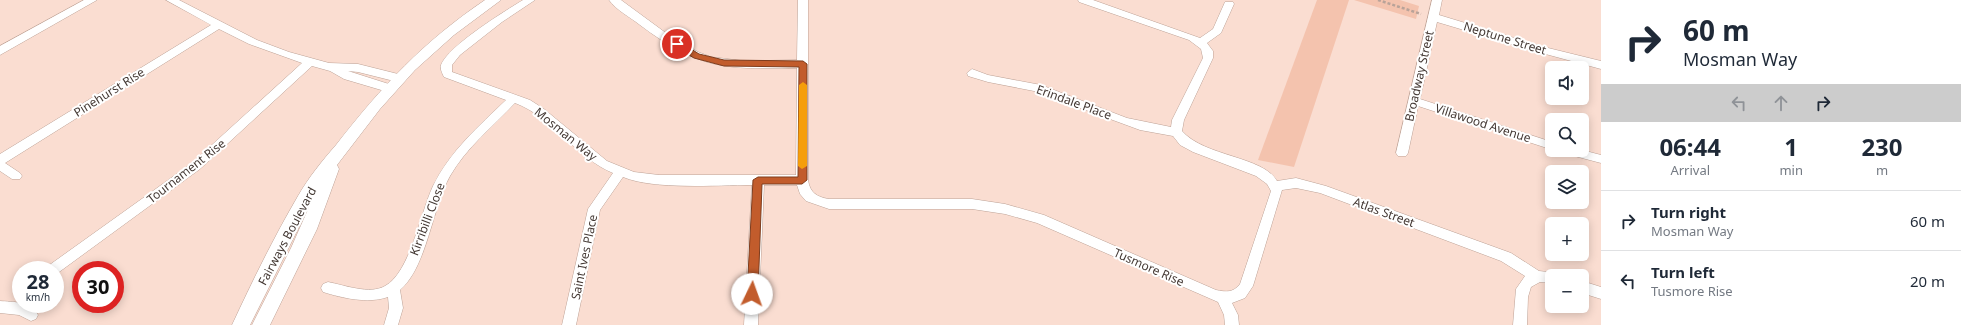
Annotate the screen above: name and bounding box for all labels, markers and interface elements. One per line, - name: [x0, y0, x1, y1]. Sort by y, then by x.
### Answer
- text: 60 m: [1683, 11, 1750, 49]
- icon: right: [1617, 16, 1669, 68]
- street label: Neptune Street: [1461, 17, 1549, 59]
- pin: [660, 27, 694, 61]
- street label: Broadway Street: [1400, 28, 1438, 123]
- icon: arrive: [666, 33, 688, 55]
- text: Mosman Way: [1683, 47, 1797, 71]
- map controls: [1545, 61, 1589, 313]
- button: sound: [1545, 61, 1589, 105]
- street label: Pinehurst Rise: [70, 63, 148, 121]
- street label: Erindale Place: [1034, 81, 1114, 124]
- icon: left: [1728, 92, 1750, 114]
- icon: ahead: [1770, 92, 1792, 114]
- icon: right: [1812, 92, 1834, 114]
- street label: Villawood Avenue: [1433, 99, 1533, 147]
- street label: Mosman Way: [531, 103, 602, 165]
- button: search: [1545, 113, 1589, 157]
- text: 06:44: [1659, 130, 1721, 163]
- text: 1: [1784, 130, 1798, 163]
- text: 230: [1861, 130, 1903, 163]
- street label: Tournament Rise: [143, 135, 229, 207]
- text: Arrival: [1670, 161, 1710, 179]
- text: min: [1779, 161, 1803, 179]
- text: m: [1876, 161, 1888, 179]
- button: layers: [1545, 165, 1589, 209]
- street label: Kirribilli Close: [405, 180, 449, 258]
- street label: Fairways Boulevard: [254, 184, 320, 288]
- street label: Atlas Street: [1351, 193, 1418, 231]
- text: Turn right: [1651, 202, 1726, 222]
- icon: right: [1617, 210, 1639, 232]
- text: 60 m: [1910, 211, 1945, 231]
- street label: Saint Ives Place: [567, 213, 601, 301]
- button: +: [1545, 217, 1589, 261]
- text: Mosman Way: [1651, 222, 1734, 240]
- street label: Tusmore Rise: [1111, 244, 1187, 290]
- speed limit sign: 30: [72, 261, 124, 313]
- text: Turn left: [1651, 262, 1715, 282]
- text: 28: [27, 268, 49, 295]
- button: −: [1545, 269, 1589, 313]
- icon: left: [1617, 270, 1639, 292]
- text: 20 m: [1910, 271, 1945, 291]
- position arrow: [731, 273, 773, 315]
- text: Tusmore Rise: [1651, 282, 1733, 300]
- text: km/h: [26, 290, 50, 304]

